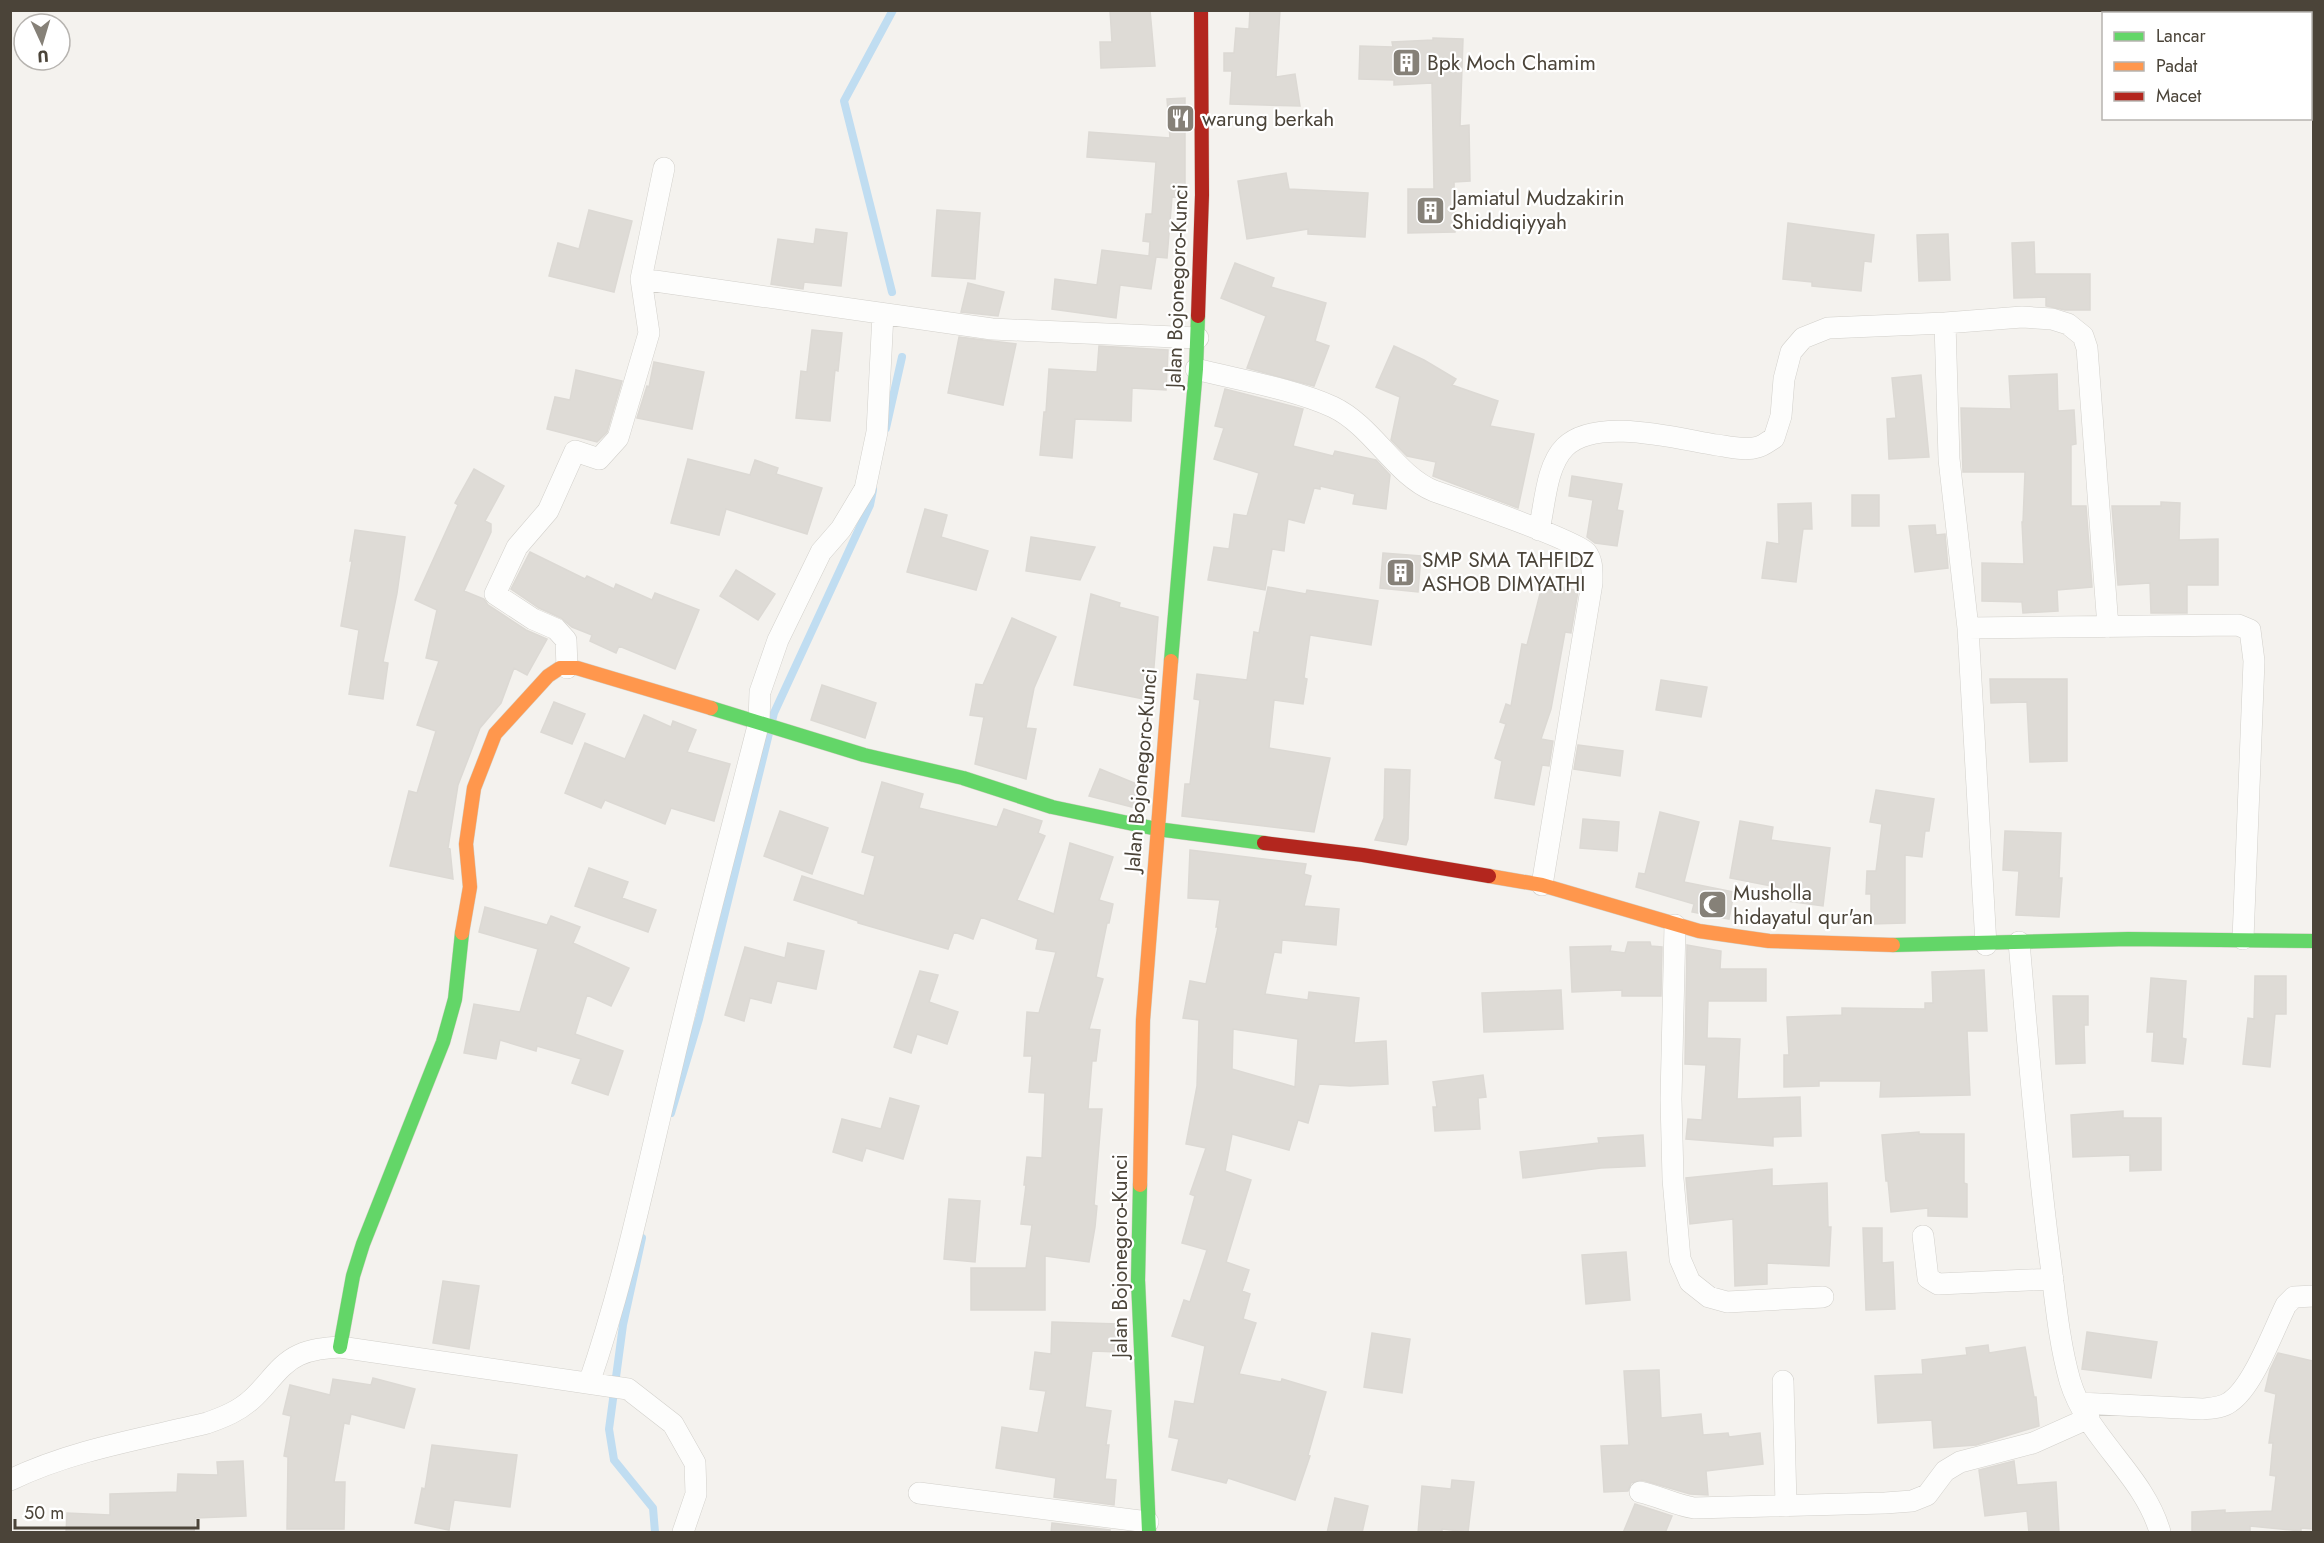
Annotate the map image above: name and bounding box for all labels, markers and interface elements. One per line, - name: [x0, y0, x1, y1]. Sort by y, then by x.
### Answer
- north arrow: [12, 12, 72, 72]
- legend: [2102, 12, 2312, 120]
- text: Lancar: [2156, 23, 2206, 49]
- text: U: [37, 45, 49, 68]
- building icon: Bpk Moch Chamim: [1390, 47, 1422, 79]
- place label: Bpk Moch Chamim: [1427, 48, 1596, 78]
- text: Padat: [2156, 53, 2198, 79]
- text: Macet: [2156, 83, 2202, 109]
- restaurant icon: warung berkah: [1165, 103, 1197, 135]
- place label: warung berkah: [1202, 104, 1334, 134]
- street label: Jalan Bojonegoro-Kunci: [1158, 183, 1196, 392]
- place label: Jamiatul Mudzakirin Shiddiqiyyah: [1449, 183, 1624, 237]
- building icon: Jamiatul Mudzakirin Shiddiqiyyah: [1415, 194, 1447, 226]
- place label: SMP SMA TAHFIDZ ASHOB DIMYATHI: [1422, 545, 1595, 599]
- building icon: SMP SMA TAHFIDZ ASHOB DIMYATHI: [1385, 556, 1417, 588]
- street label: Jalan Bojonegoro-Kunci: [1117, 667, 1165, 876]
- place label: Musholla hidayatul qur'an: [1733, 878, 1873, 932]
- mosque icon: Musholla hidayatul qur'an: [1696, 889, 1728, 921]
- street label: Jalan Bojonegoro-Kunci: [1105, 1154, 1135, 1361]
- scale bar: [15, 1492, 198, 1530]
- text: 50 m: [24, 1500, 64, 1526]

